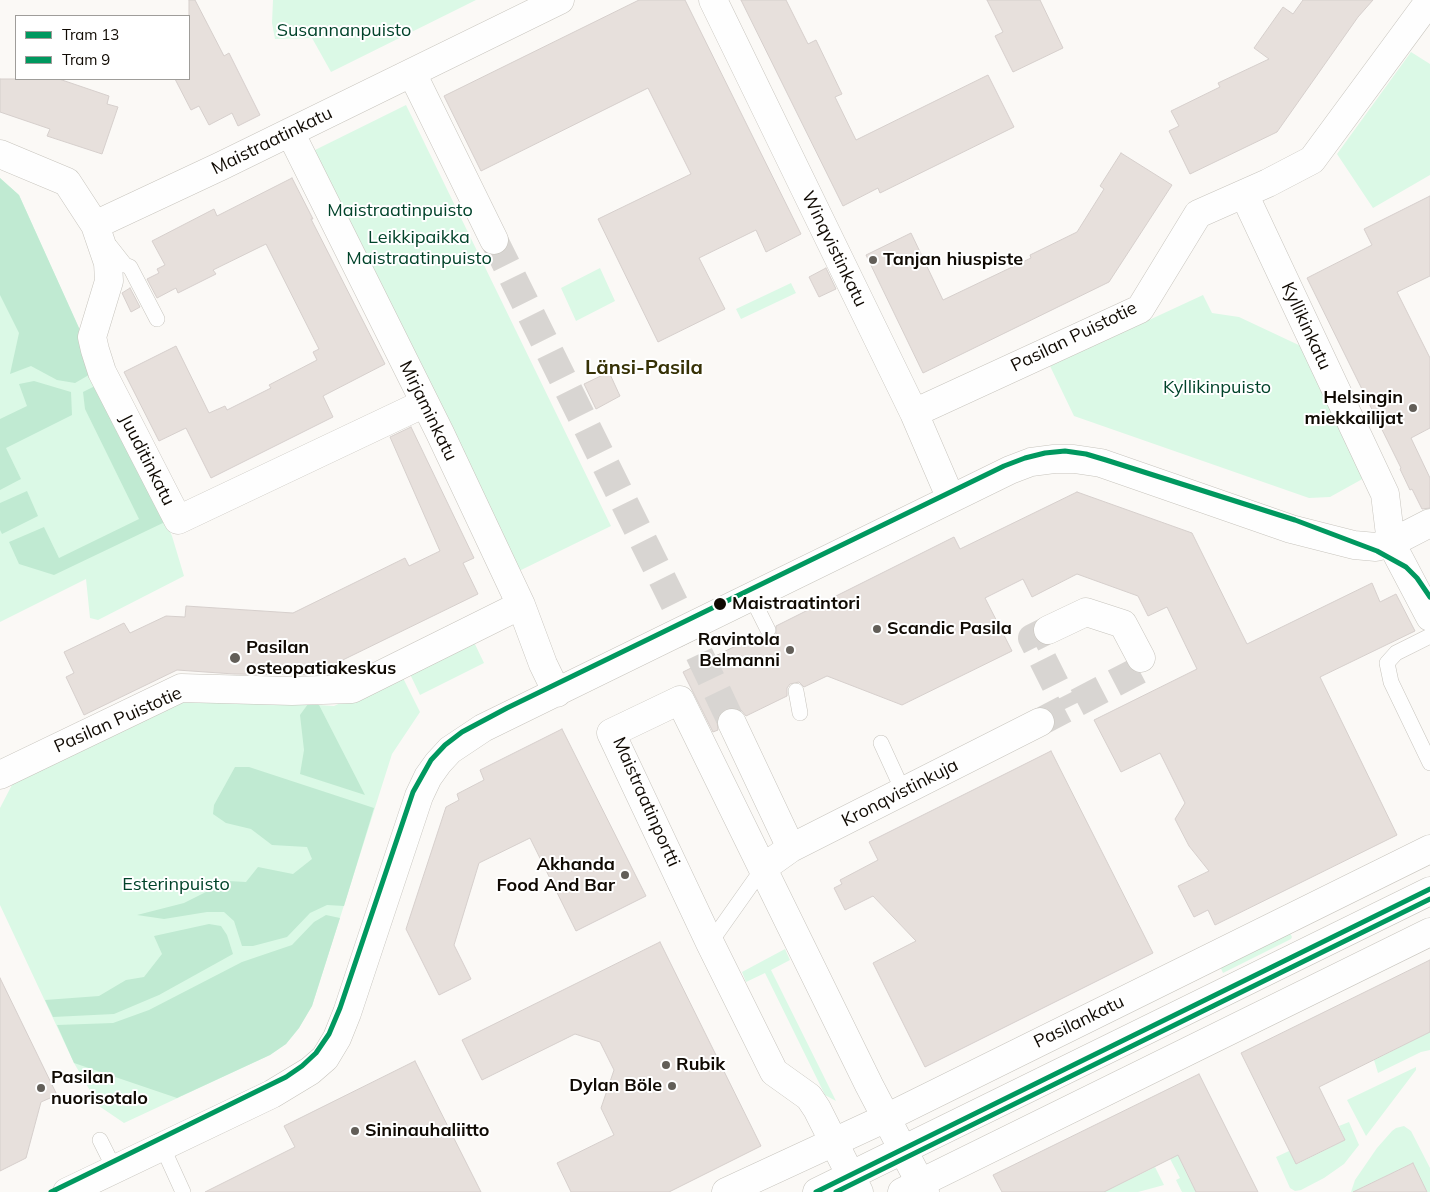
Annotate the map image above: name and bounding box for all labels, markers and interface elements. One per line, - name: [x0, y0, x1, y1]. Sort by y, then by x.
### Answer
- legend: [15, 15, 190, 80]
- park label: Susannanpuisto: [277, 20, 411, 42]
- text: Tram 13: [62, 25, 119, 44]
- text: Tram 9: [62, 50, 110, 69]
- street label: Maistraatinkatu: [208, 102, 336, 180]
- street label: Winqvistinkatu: [797, 188, 871, 310]
- park label: Maistraatinpuisto: [327, 200, 473, 222]
- park label: Leikkipaikka Maistraatinpuisto: [346, 227, 492, 270]
- place label: Tanjan hiuspiste: [883, 249, 1023, 271]
- marker: Tanjan hiuspiste: [867, 254, 879, 266]
- street label: Kyllikinkatu: [1276, 279, 1336, 373]
- street label: Pasilan Puistotie: [1007, 297, 1141, 377]
- district label: Länsi-Pasila: [585, 356, 703, 380]
- street label: Mirjaminkatu: [394, 357, 462, 465]
- park label: Kyllikinpuisto: [1163, 377, 1271, 399]
- place label: Helsingin miekkailijat: [1305, 387, 1403, 429]
- marker: Helsingin miekkailijat: [1407, 402, 1419, 414]
- street label: Juuditinkatu: [115, 411, 179, 509]
- place label: Maistraatintori: [732, 593, 860, 615]
- marker: Maistraatintori: [712, 596, 728, 612]
- place label: Scandic Pasila: [887, 618, 1012, 640]
- marker: Scandic Pasila: [871, 623, 883, 635]
- place label: Ravintola Belmanni: [698, 629, 780, 672]
- place label: Pasilan osteopatiakeskus: [246, 637, 396, 680]
- marker: Ravintola Belmanni: [784, 644, 796, 656]
- marker: Pasilan osteopatiakeskus: [228, 651, 242, 665]
- street label: Pasilan Puistotie: [51, 682, 185, 758]
- street label: Maistraatinportti: [608, 734, 684, 870]
- street label: Kronqvistinkuja: [838, 754, 962, 832]
- place label: Akhanda Food And Bar: [497, 854, 615, 896]
- marker: Akhanda Food And Bar: [619, 869, 631, 881]
- park label: Esterinpuisto: [122, 874, 230, 896]
- street label: Pasilankatu: [1030, 991, 1128, 1053]
- place label: Rubik: [676, 1054, 725, 1076]
- marker: Rubik: [660, 1059, 672, 1071]
- place label: Pasilan nuorisotalo: [51, 1067, 148, 1110]
- place label: Dylan Böle: [569, 1075, 662, 1097]
- marker: Dylan Böle: [666, 1080, 678, 1092]
- marker: Pasilan nuorisotalo: [35, 1082, 47, 1094]
- place label: Sininauhaliitto: [365, 1120, 489, 1142]
- marker: Sininauhaliitto: [349, 1125, 361, 1137]

